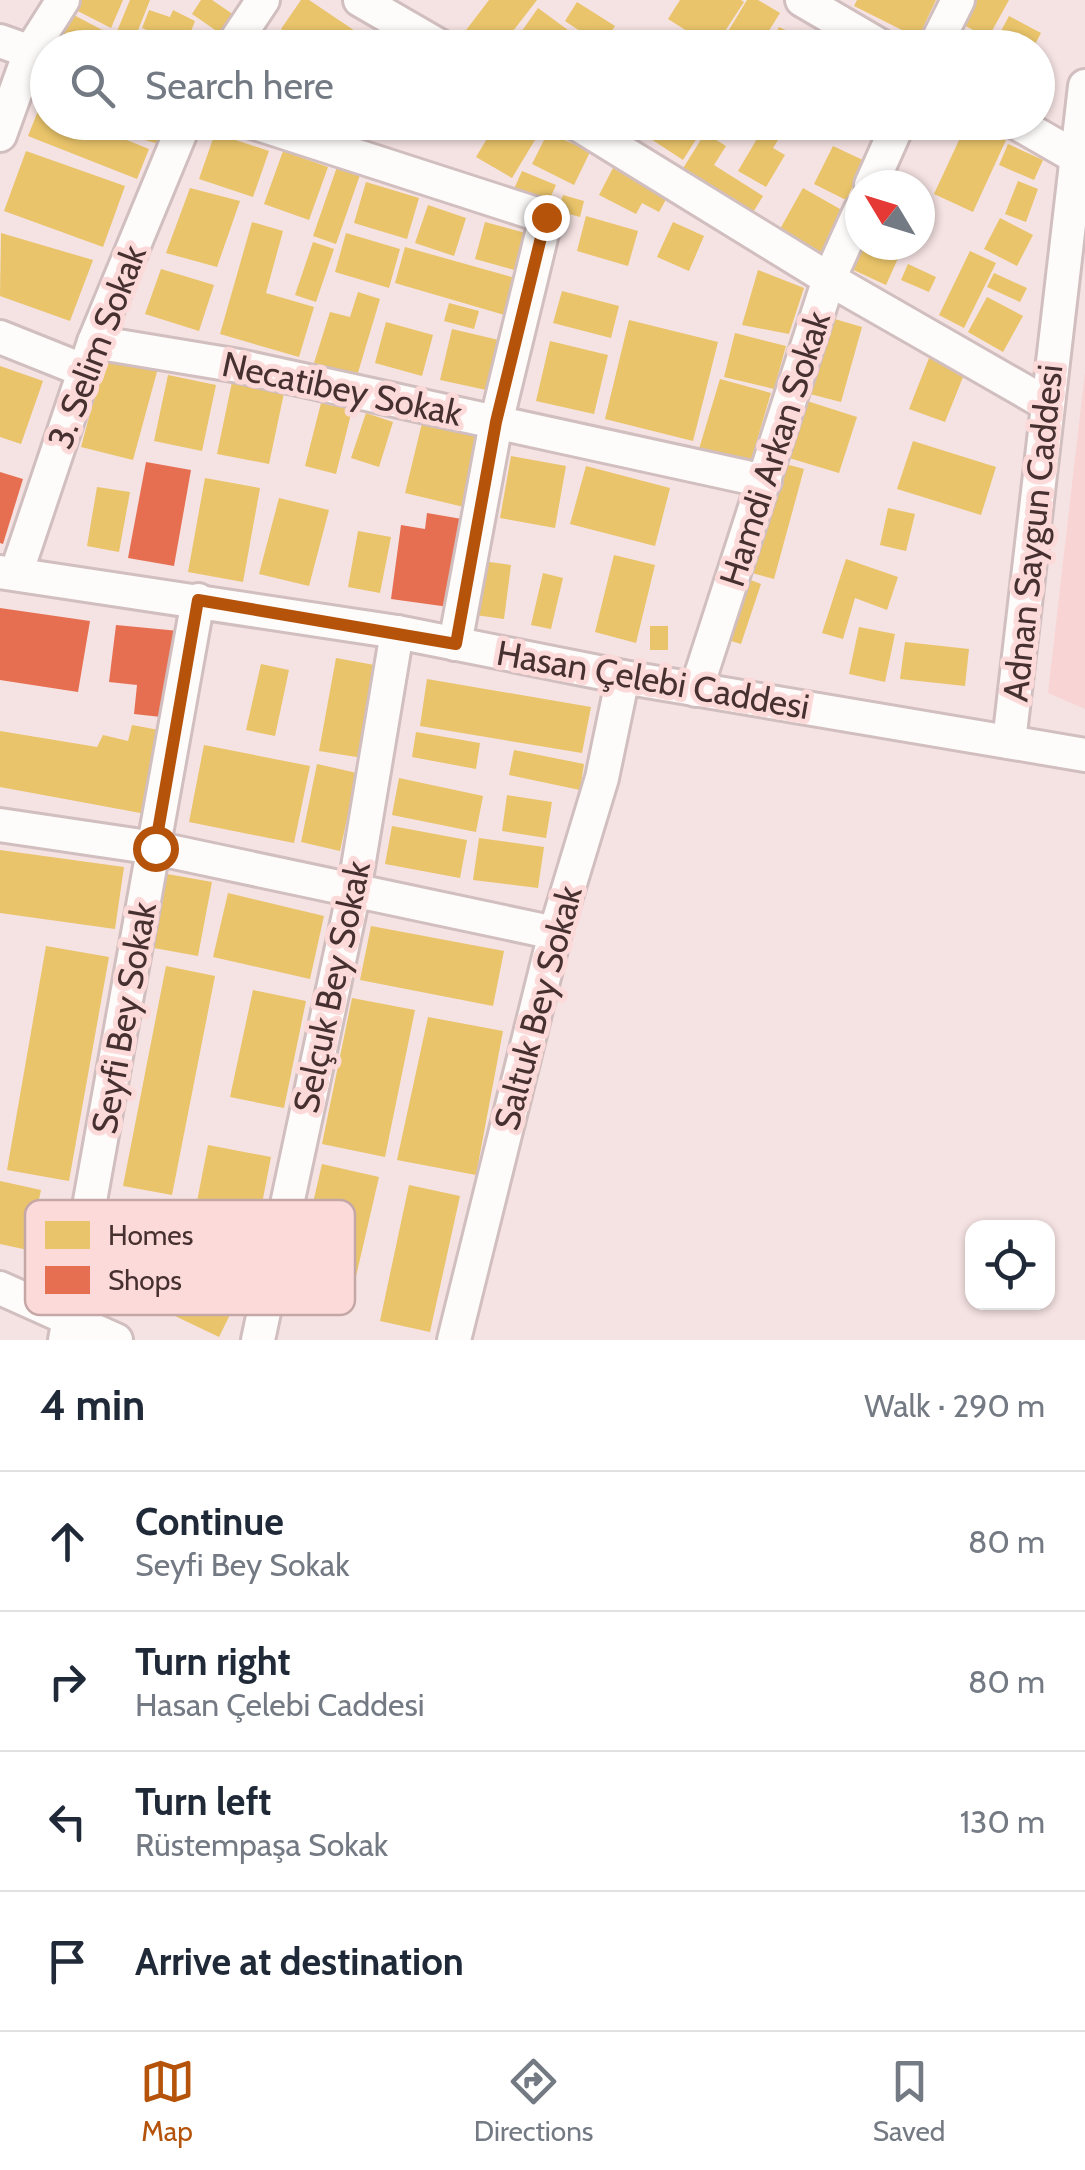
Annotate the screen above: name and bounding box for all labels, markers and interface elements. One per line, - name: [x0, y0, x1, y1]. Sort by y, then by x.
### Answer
- search box: [30, 30, 1055, 140]
- icon: search: [65, 58, 120, 113]
- text: Search here: [145, 62, 334, 109]
- north arrow: [845, 170, 935, 260]
- route end: [524, 195, 570, 241]
- street label: 3. Selim Sokak: [38, 239, 155, 455]
- street label: Hamdi Arkan Sokak: [710, 306, 839, 592]
- street label: Necatibey Sokak: [218, 342, 466, 435]
- street label: Adnan Saygun Caddesi: [993, 362, 1072, 704]
- street label: Hasan Çelebi Caddesi: [493, 631, 813, 728]
- route start: [133, 826, 179, 872]
- street label: Selçuk Bey Sokak: [284, 857, 379, 1117]
- street label: Saltuk Bey Sokak: [484, 881, 591, 1135]
- street label: Seyfi Bey Sokak: [82, 898, 165, 1137]
- legend: [25, 1200, 355, 1315]
- text: Homes: [108, 1218, 193, 1252]
- map controls: [965, 1220, 1055, 1310]
- button: locate: [965, 1220, 1055, 1310]
- text: Shops: [108, 1263, 182, 1297]
- text: 4 min: [40, 1379, 145, 1431]
- text: Walk · 290 m: [864, 1386, 1045, 1425]
- text: Continue: [135, 1498, 284, 1545]
- icon: ahead: [40, 1514, 95, 1569]
- text: 80 m: [968, 1522, 1045, 1561]
- text: Seyfi Bey Sokak: [135, 1545, 350, 1584]
- text: Turn right: [135, 1638, 291, 1685]
- icon: right: [40, 1654, 95, 1709]
- text: 80 m: [968, 1662, 1045, 1701]
- text: Hasan Çelebi Caddesi: [135, 1685, 425, 1724]
- text: Turn left: [135, 1778, 271, 1825]
- icon: left: [40, 1794, 95, 1849]
- text: 130 m: [960, 1802, 1045, 1841]
- text: Rüstempaşa Sokak: [135, 1825, 388, 1864]
- icon: arrive: [40, 1934, 95, 1989]
- text: Arrive at destination: [135, 1938, 464, 1985]
- tab: Map: [140, 2054, 195, 2148]
- tab: Directions: [474, 2054, 593, 2148]
- tab: Saved: [873, 2054, 945, 2148]

